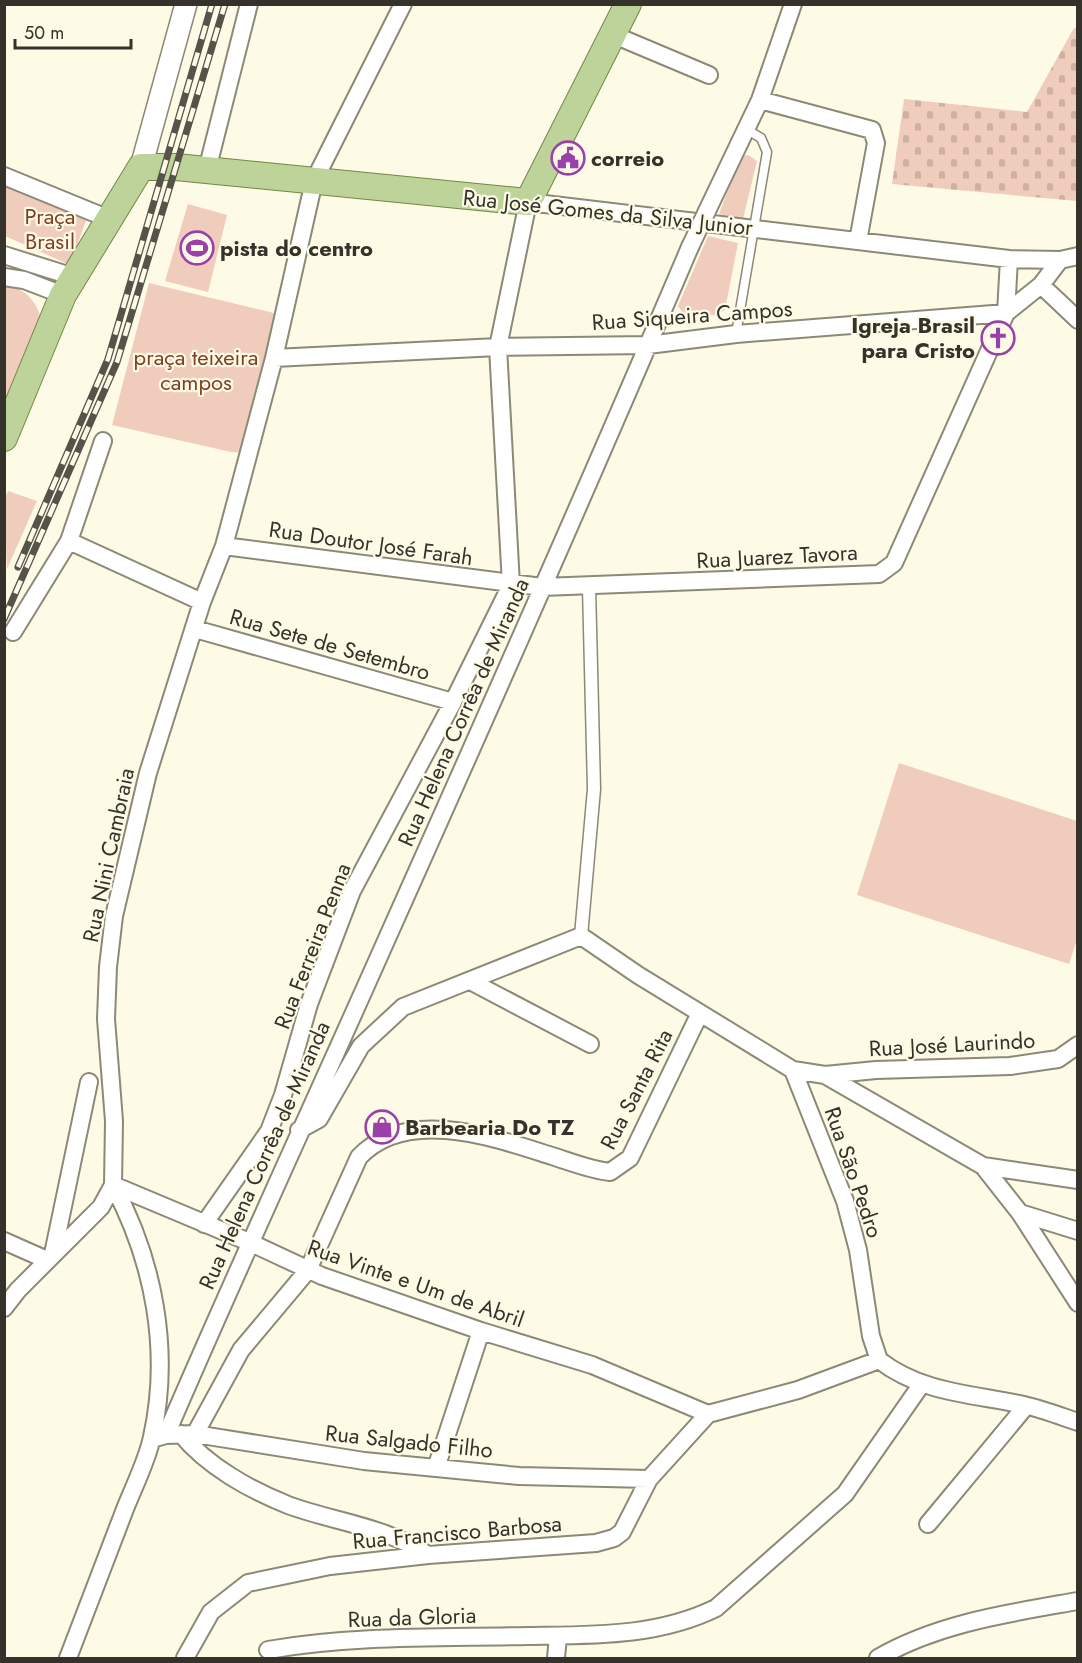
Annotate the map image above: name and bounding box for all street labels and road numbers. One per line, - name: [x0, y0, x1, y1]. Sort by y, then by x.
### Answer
- street label: Rua José Gomes da Silva Junior: [462, 181, 755, 243]
- street label: Rua Siqueira Campos: [591, 292, 793, 338]
- street label: Rua Doutor José Farah: [267, 513, 475, 573]
- street label: Rua Juarez Tavora: [696, 536, 858, 576]
- street label: Rua Helena Corrêa de Miranda: [389, 573, 537, 851]
- street label: Rua Sete de Setembro: [226, 600, 434, 688]
- street label: Rua Nini Cambraia: [74, 765, 142, 945]
- street label: Rua Ferreira Penna: [266, 858, 358, 1034]
- street label: Rua Helena Corrêa de Miranda: [190, 1016, 338, 1294]
- street label: Rua Santa Rita: [592, 1023, 680, 1155]
- street label: Rua José Laurindo: [868, 1024, 1036, 1064]
- street label: Rua São Pedro: [817, 1102, 891, 1242]
- street label: Rua Vinte e Um de Abril: [303, 1231, 529, 1335]
- street label: Rua Salgado Filho: [324, 1416, 494, 1466]
- street label: Rua Francisco Barbosa: [351, 1507, 563, 1557]
- street label: Rua da Gloria: [347, 1599, 477, 1635]

